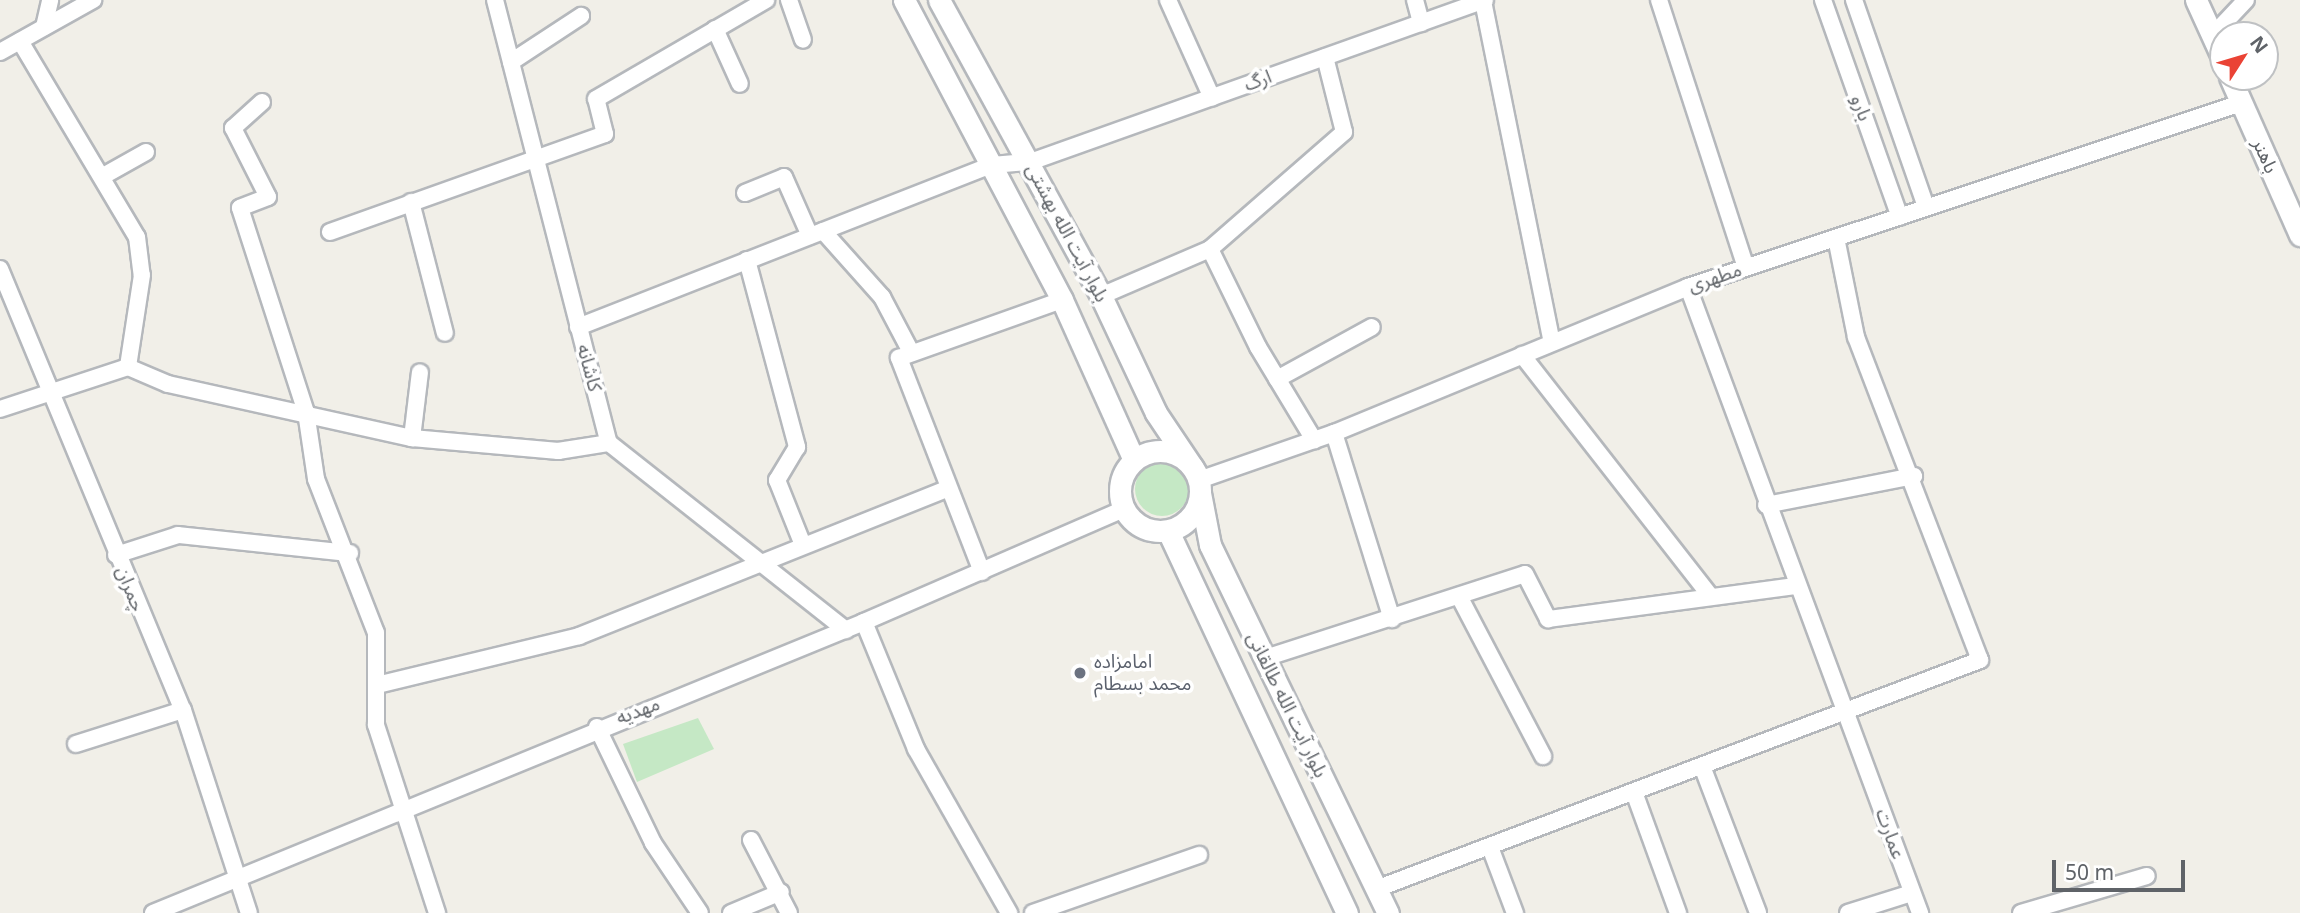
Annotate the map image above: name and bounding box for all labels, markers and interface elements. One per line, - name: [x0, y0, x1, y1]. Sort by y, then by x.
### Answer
- north arrow: [2209, 21, 2279, 91]
- text: N: [2244, 31, 2274, 59]
- street label: ارگ: [1241, 66, 1275, 96]
- street label: بارو: [1846, 92, 1876, 124]
- street label: باهنر: [2247, 135, 2283, 177]
- street label: بلوار آیت الله بهشتی: [1021, 160, 1113, 306]
- street label: مطهری: [1685, 258, 1745, 298]
- street label: کاشانه: [572, 342, 606, 394]
- street label: چمران: [111, 563, 149, 615]
- street label: بلوار آیت الله طالقانی: [1242, 629, 1332, 781]
- place label: امامزاده محمد بسطام: [1094, 651, 1192, 695]
- marker: امامزاده محمد بسطام: [1072, 665, 1088, 681]
- street label: مهدیه: [613, 692, 663, 730]
- street label: عمارت: [1870, 806, 1910, 862]
- scale bar: [2055, 846, 2188, 890]
- text: 50 m: [2065, 858, 2114, 886]

